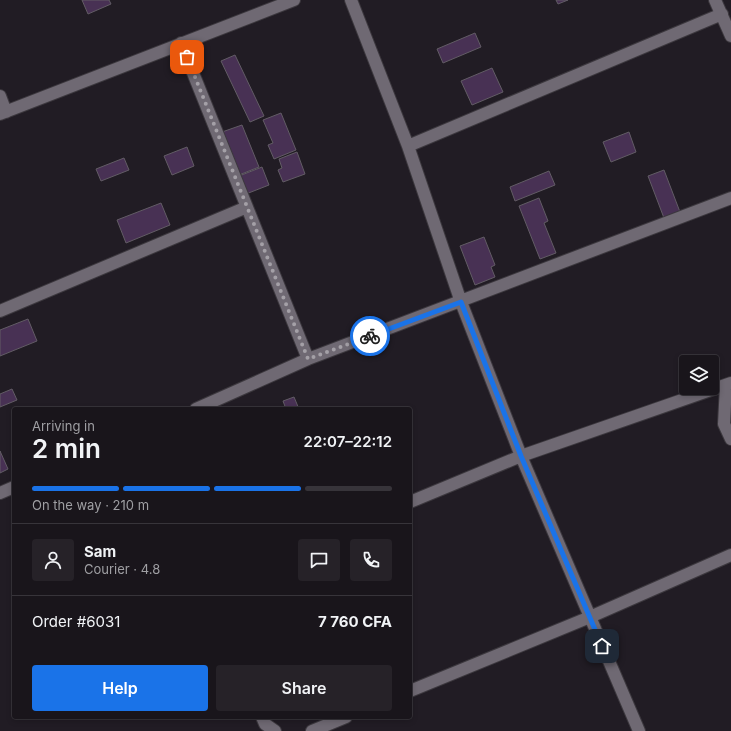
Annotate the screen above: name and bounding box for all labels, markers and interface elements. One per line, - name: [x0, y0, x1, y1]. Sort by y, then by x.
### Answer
- pin: [170, 40, 204, 74]
- icon: bag: [176, 46, 198, 68]
- courier: [350, 316, 390, 356]
- icon: bike: [359, 325, 381, 347]
- map controls: [679, 355, 719, 395]
- button: layers: [679, 355, 719, 395]
- text: Arriving in: [32, 418, 95, 434]
- text: 22:07–22:12: [304, 432, 392, 451]
- text: 2 min: [32, 433, 101, 464]
- text: On the way · 210 m: [32, 497, 149, 513]
- button: person: [32, 539, 74, 581]
- button: chat: [298, 539, 340, 581]
- button: phone: [350, 539, 392, 581]
- text: Sam: [84, 542, 116, 561]
- text: Courier · 4.8: [84, 561, 160, 577]
- text: Order #6031: [32, 612, 120, 631]
- text: 7 760 CFA: [318, 612, 392, 631]
- pin: [585, 629, 619, 663]
- icon: home: [591, 635, 613, 657]
- button: Help: [32, 665, 208, 711]
- button: Share: [216, 665, 392, 711]

